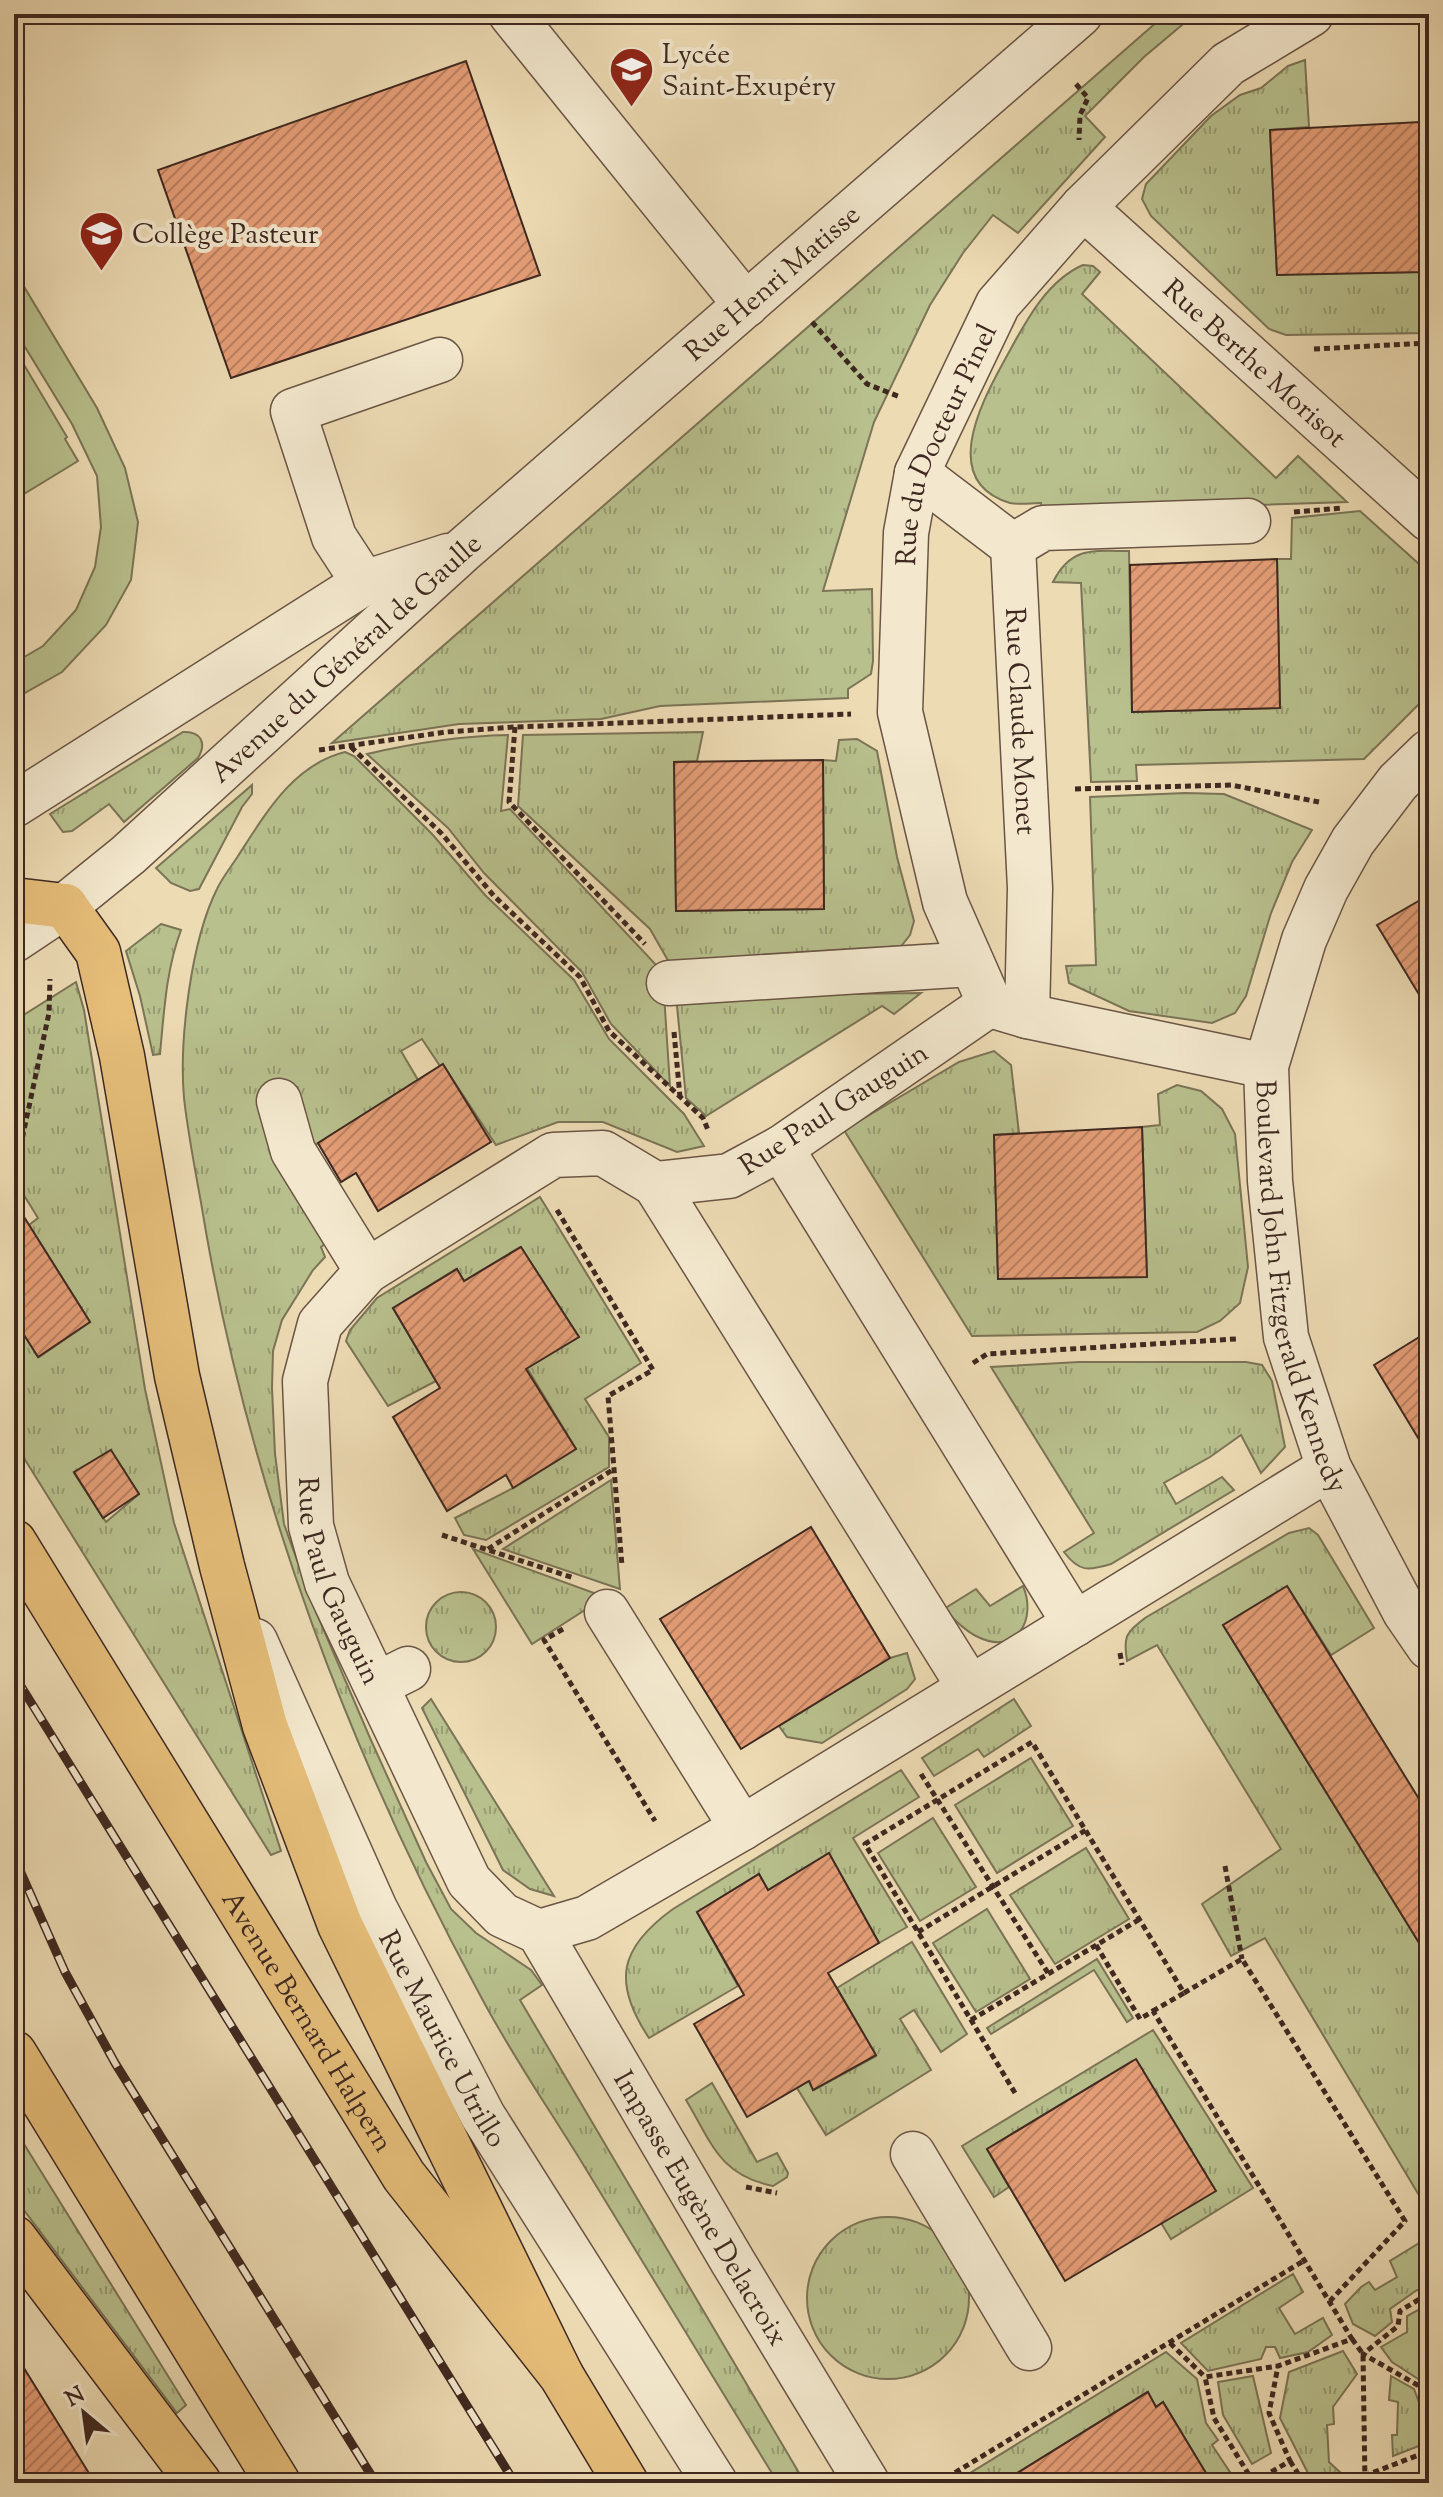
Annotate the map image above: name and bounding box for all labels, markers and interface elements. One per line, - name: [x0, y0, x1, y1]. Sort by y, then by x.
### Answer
- place label: Lycée Saint-Exupéry: [662, 36, 836, 108]
- school or university icon: Lycée Saint-Exupéry: [607, 45, 655, 108]
- street label: Rue Henri Matisse: [677, 197, 870, 372]
- school or university icon: Collège Pasteur: [77, 209, 125, 272]
- place label: Collège Pasteur: [132, 216, 319, 256]
- street label: Rue Berthe Morisot: [1153, 271, 1354, 459]
- street label: Rue du Docteur Pinel: [888, 318, 1009, 567]
- street label: Avenue du Général de Gaulle: [203, 526, 492, 794]
- street label: Rue Claude Monet: [993, 607, 1044, 836]
- street label: Rue Paul Gauguin: [732, 1034, 937, 1187]
- street label: Boulevard John Fitzgerald Kennedy: [1243, 1079, 1356, 1501]
- street label: Rue Paul Gauguin: [286, 1476, 390, 1692]
- street label: Avenue Bernard Halpern: [210, 1884, 402, 2161]
- street label: Rue Maurice Utrillo: [367, 1924, 515, 2156]
- street label: Impasse Eugène Delacroix: [602, 2064, 796, 2354]
- north arrow: [44, 2373, 124, 2453]
- text: N: [60, 2380, 92, 2416]

